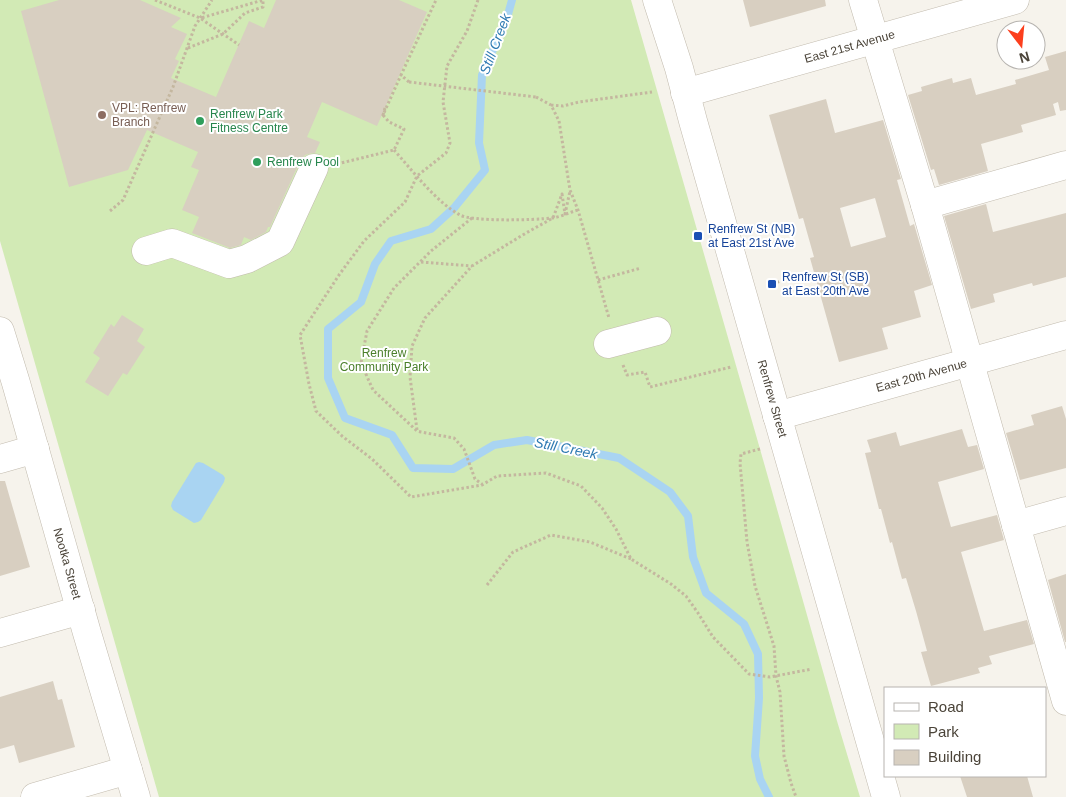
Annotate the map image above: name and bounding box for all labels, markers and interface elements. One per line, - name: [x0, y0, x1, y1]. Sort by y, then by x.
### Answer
- water label: Still Creek: [476, 10, 514, 77]
- north arrow: [996, 20, 1046, 70]
- street label: East 21st Avenue: [803, 27, 897, 66]
- text: N: [1018, 48, 1032, 67]
- place label: VPL: Renfrew Branch: [112, 101, 186, 129]
- place label: Renfrew Park Fitness Centre: [210, 107, 288, 135]
- marker: VPL: Renfrew Branch: [96, 109, 108, 121]
- marker: Renfrew Park Fitness Centre: [194, 115, 206, 127]
- place label: Renfrew Pool: [267, 155, 339, 169]
- marker: Renfrew Pool: [251, 156, 263, 168]
- place label: Renfrew St (NB) at East 21st Ave: [708, 222, 795, 250]
- marker: Renfrew St (NB) at East 21st Ave: [692, 230, 704, 242]
- place label: Renfrew St (SB) at East 20th Ave: [782, 270, 870, 298]
- marker: Renfrew St (SB) at East 20th Ave: [766, 278, 778, 290]
- park label: Renfrew Community Park: [340, 346, 429, 374]
- street label: East 20th Avenue: [874, 356, 969, 395]
- street label: Renfrew Street: [755, 358, 790, 440]
- water label: Still Creek: [533, 434, 600, 462]
- street label: Nootka Street: [50, 526, 84, 601]
- legend: [884, 687, 1046, 777]
- text: Road: [928, 698, 964, 715]
- text: Park: [928, 723, 959, 740]
- text: Building: [928, 748, 981, 765]

